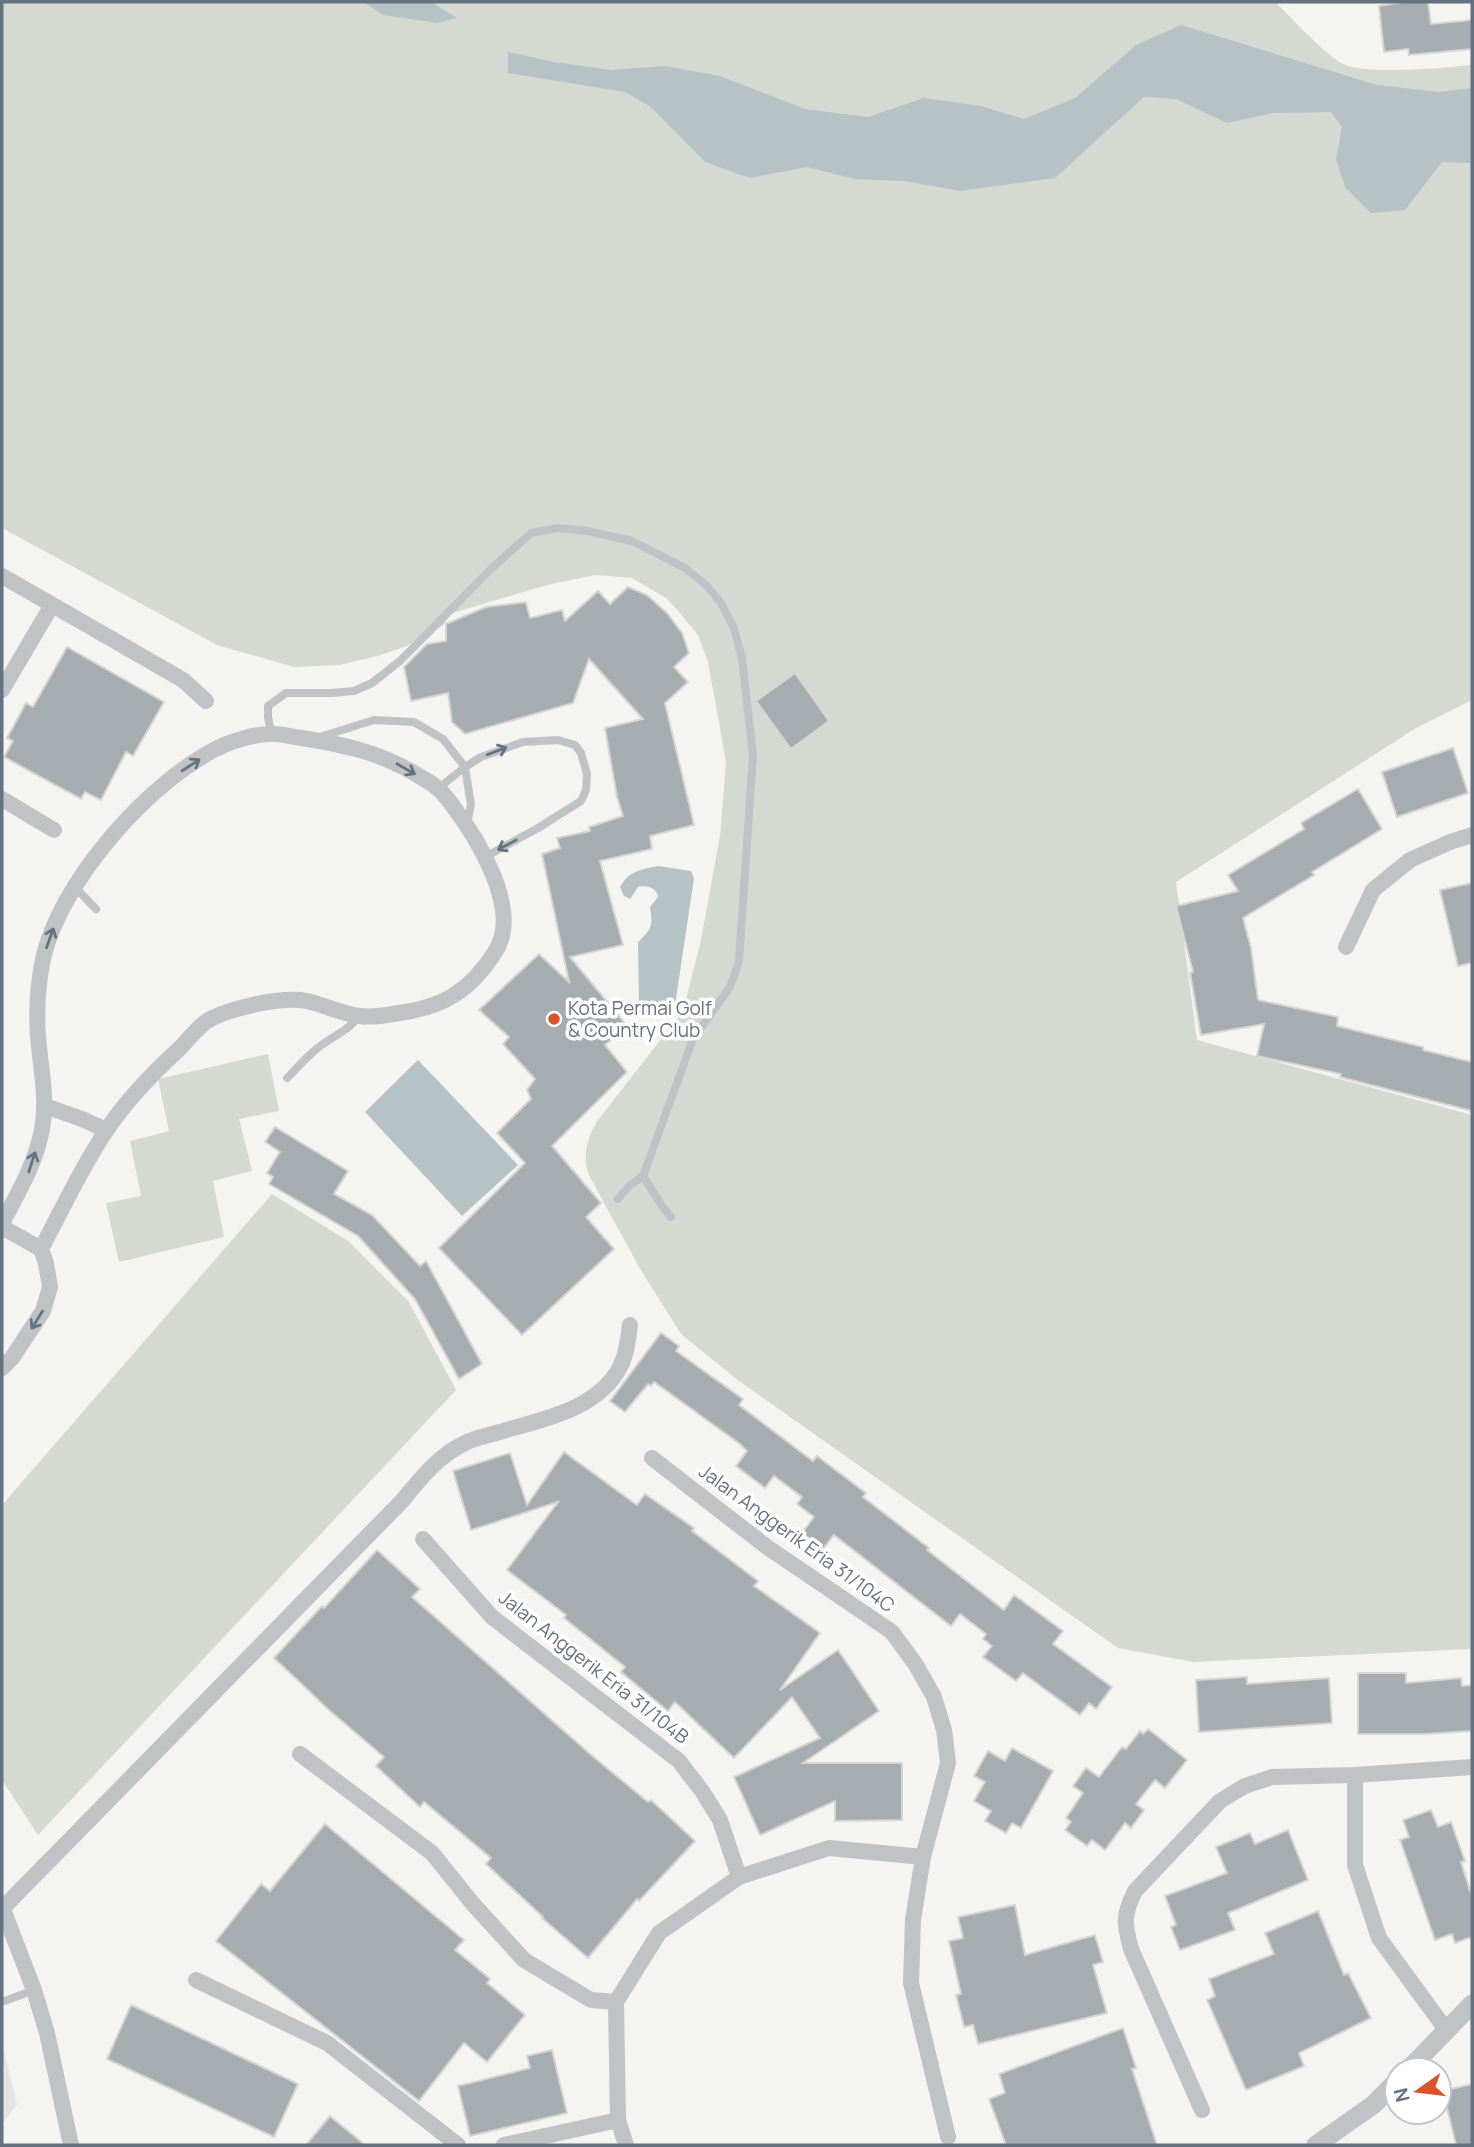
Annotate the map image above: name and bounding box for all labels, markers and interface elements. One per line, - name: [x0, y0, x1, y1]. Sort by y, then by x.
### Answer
- one-way arrow: [485, 744, 507, 757]
- one-way arrow: [181, 757, 201, 771]
- one-way arrow: [396, 762, 416, 776]
- one-way arrow: [497, 839, 518, 852]
- one-way arrow: [45, 928, 58, 950]
- place label: Kota Permai Golf & Country Club: [568, 995, 712, 1043]
- marker: Kota Permai Golf & Country Club: [546, 1011, 562, 1027]
- one-way arrow: [27, 1151, 40, 1173]
- one-way arrow: [29, 1309, 43, 1329]
- street label: Jalan Anggerik Eria 31/104C: [694, 1458, 900, 1618]
- street label: Jalan Anggerik Eria 31/104B: [494, 1585, 695, 1750]
- north arrow: [1383, 2056, 1453, 2126]
- text: N: [1387, 2085, 1416, 2105]

